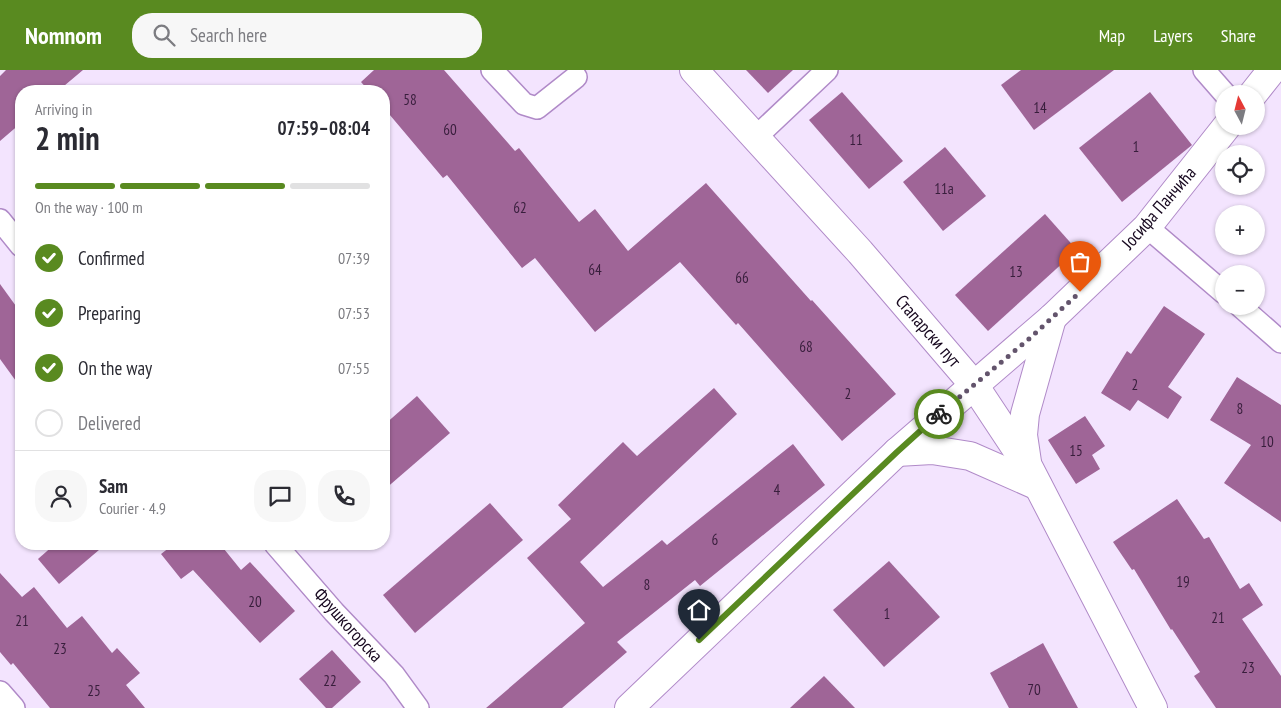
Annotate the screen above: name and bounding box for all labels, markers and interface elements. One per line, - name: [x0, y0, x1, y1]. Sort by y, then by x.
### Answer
- search box: [132, 13, 482, 58]
- text: Nomnom: [25, 20, 102, 51]
- icon: search: [150, 21, 178, 49]
- text: Search here: [190, 23, 267, 47]
- text: Map: [1099, 24, 1125, 47]
- text: Layers: [1153, 24, 1193, 47]
- text: Share: [1221, 24, 1256, 47]
- north arrow: [1215, 85, 1265, 135]
- map controls: [1215, 85, 1265, 315]
- house number: 58: [403, 90, 417, 109]
- house number: 14: [1033, 98, 1047, 117]
- text: Arriving in: [35, 99, 92, 119]
- text: 07:59–08:04: [277, 116, 370, 140]
- text: 2 min: [35, 117, 100, 159]
- house number: 60: [443, 120, 457, 139]
- house number: 11: [849, 130, 863, 149]
- house number: 1: [1133, 137, 1139, 156]
- button: locate: [1215, 145, 1265, 195]
- street label: Јосифа Панчића: [1116, 162, 1201, 254]
- house number: 11a: [934, 179, 954, 198]
- text: On the way · 100 m: [35, 197, 143, 217]
- house number: 62: [513, 198, 527, 217]
- button: +: [1215, 205, 1265, 255]
- pin: [1059, 241, 1101, 292]
- icon: check: [35, 244, 63, 272]
- text: Confirmed: [78, 246, 145, 270]
- text: 07:39: [338, 248, 370, 268]
- icon: bag: [1066, 248, 1094, 276]
- house number: 64: [588, 260, 602, 279]
- house number: 13: [1009, 262, 1023, 281]
- button: −: [1215, 265, 1265, 315]
- house number: 66: [735, 268, 749, 287]
- street label: Стапарски пут: [891, 290, 966, 372]
- icon: check: [35, 299, 63, 327]
- text: Preparing: [78, 301, 141, 325]
- text: 07:53: [338, 303, 370, 323]
- house number: 68: [799, 337, 813, 356]
- icon: check: [35, 354, 63, 382]
- text: On the way: [78, 356, 152, 380]
- text: 07:55: [338, 358, 370, 378]
- house number: 2: [1132, 375, 1138, 394]
- house number: 2: [845, 384, 851, 403]
- courier: [914, 389, 964, 439]
- house number: 8: [1237, 399, 1243, 418]
- icon: bike: [925, 400, 953, 428]
- text: Delivered: [78, 411, 141, 435]
- house number: 10: [1260, 432, 1274, 451]
- house number: 15: [1069, 441, 1083, 460]
- button: person: [35, 470, 87, 522]
- button: chat: [254, 470, 306, 522]
- button: phone: [318, 470, 370, 522]
- text: Sam: [99, 474, 128, 498]
- house number: 4: [774, 480, 781, 499]
- text: Courier · 4.9: [99, 498, 166, 518]
- house number: 6: [712, 530, 719, 549]
- house number: 19: [1176, 572, 1190, 591]
- house number: 8: [644, 575, 650, 594]
- street label: Фрушкогорска: [309, 583, 388, 667]
- pin: [678, 589, 720, 640]
- house number: 20: [248, 592, 262, 611]
- icon: home: [685, 596, 713, 624]
- house number: 1: [884, 604, 890, 623]
- house number: 21: [1211, 608, 1225, 627]
- house number: 21: [15, 611, 29, 630]
- house number: 23: [53, 639, 67, 658]
- house number: 23: [1241, 658, 1255, 677]
- house number: 22: [323, 671, 337, 690]
- house number: 70: [1027, 680, 1041, 699]
- house number: 25: [87, 681, 101, 700]

